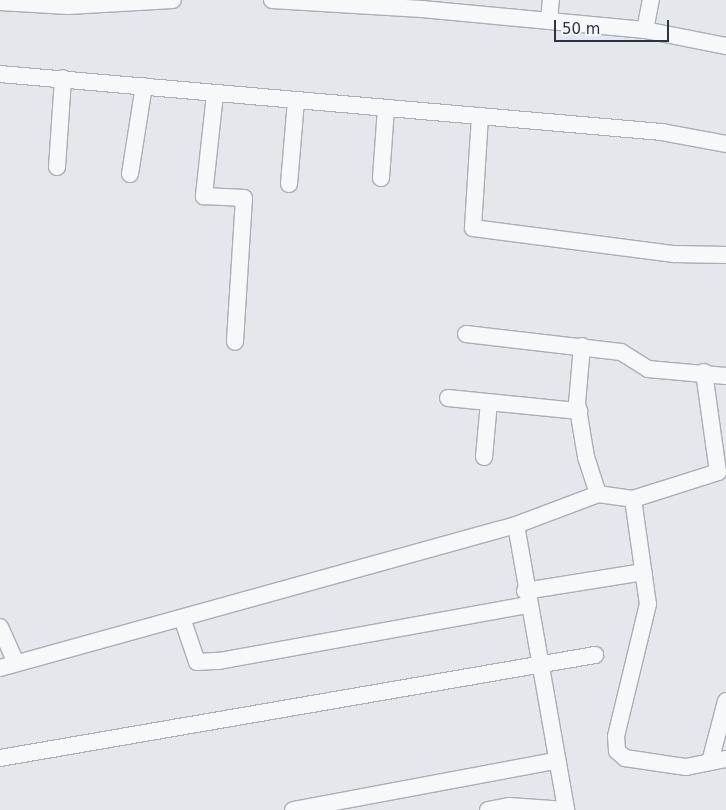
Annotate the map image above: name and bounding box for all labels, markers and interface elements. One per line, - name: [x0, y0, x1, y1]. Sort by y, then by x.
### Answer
- scale bar: [556, 10, 671, 42]
- text: 50 m: [562, 20, 600, 38]

